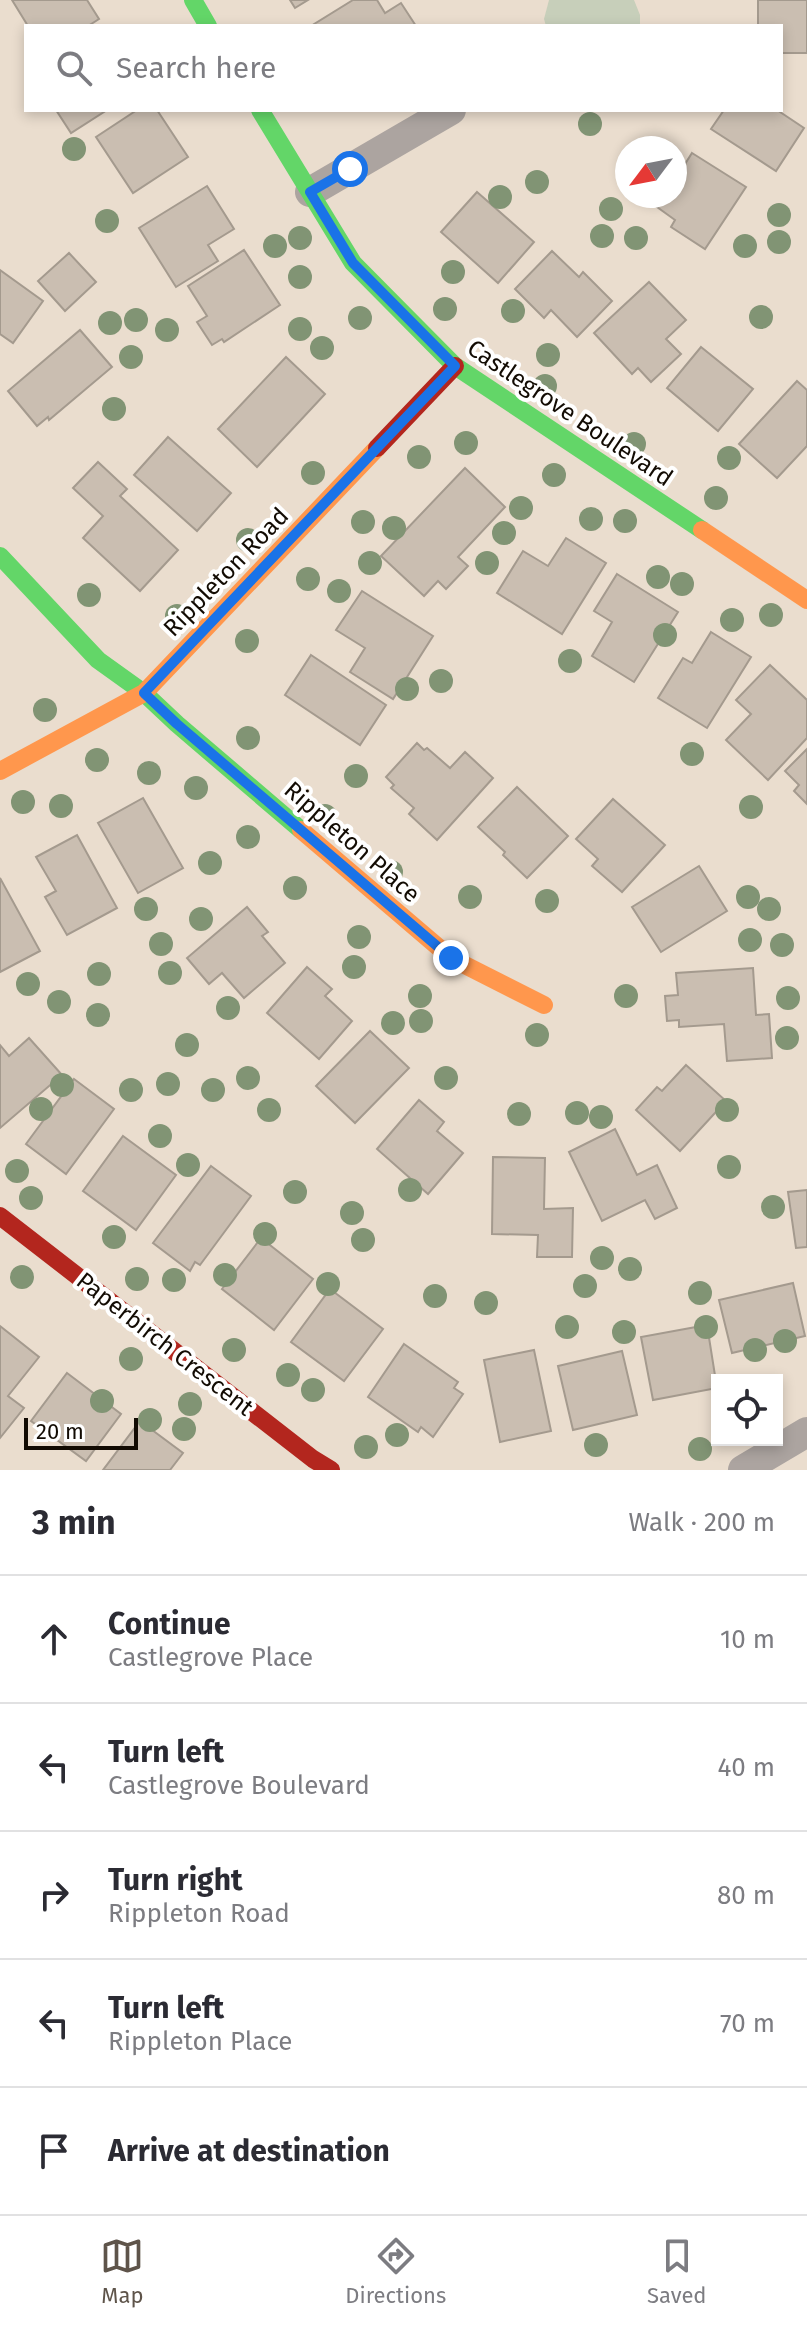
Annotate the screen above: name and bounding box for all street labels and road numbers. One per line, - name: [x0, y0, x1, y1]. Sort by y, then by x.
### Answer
- street label: Castlegrove Boulevard: [462, 334, 678, 492]
- street label: Rippleton Road: [158, 502, 294, 642]
- street label: Rippleton Place: [279, 776, 425, 908]
- street label: Paperbirch Crescent: [71, 1266, 259, 1422]

